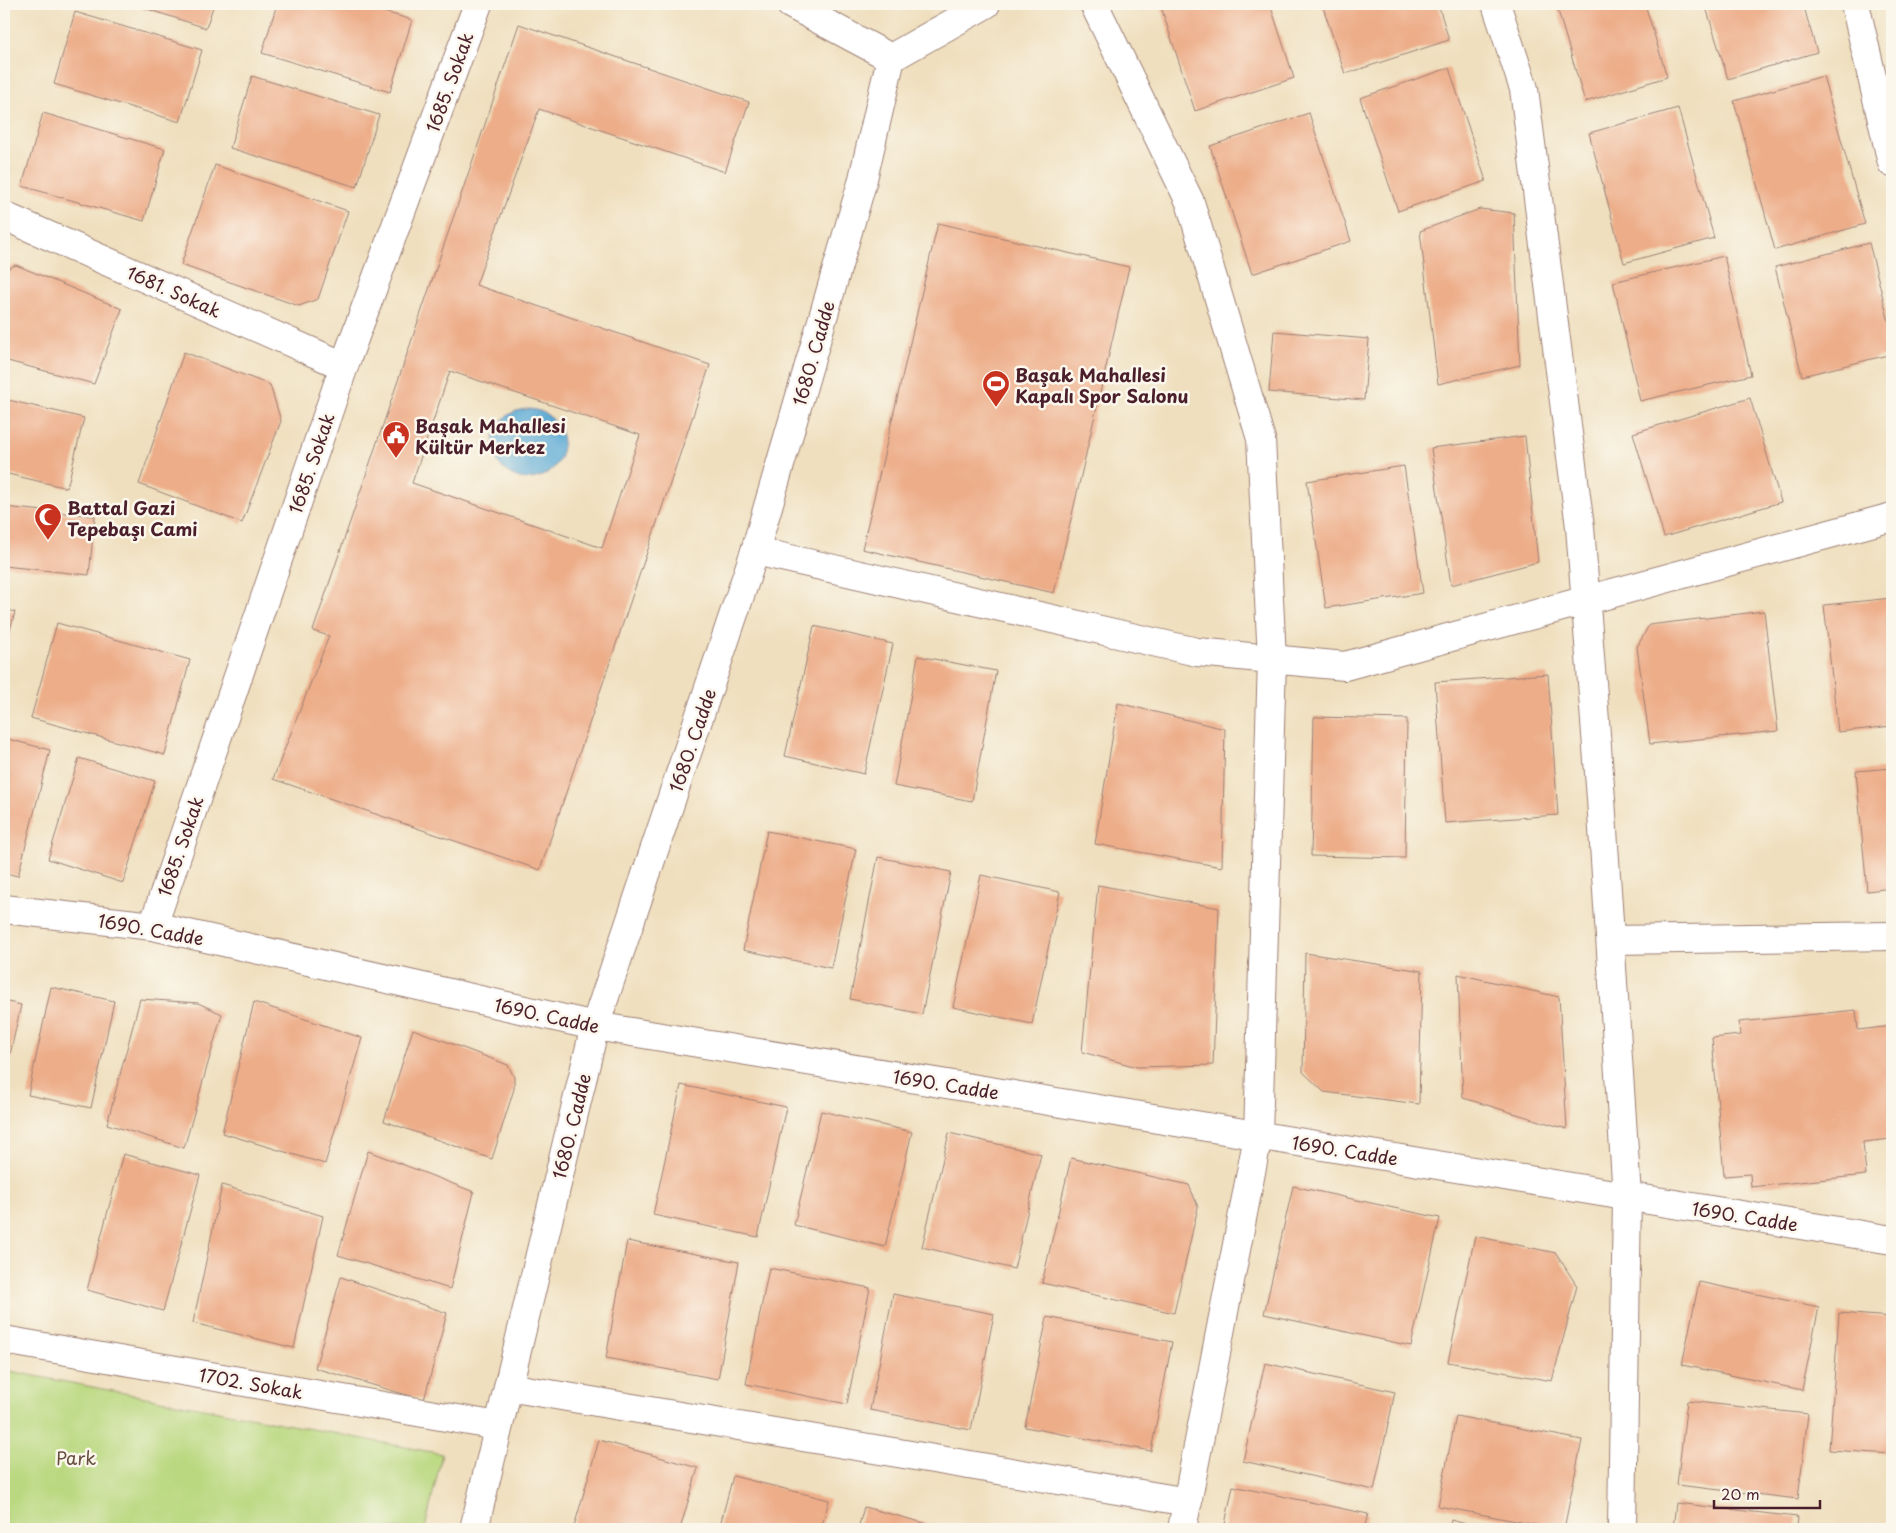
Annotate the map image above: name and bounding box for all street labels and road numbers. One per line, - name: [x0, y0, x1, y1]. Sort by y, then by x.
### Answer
- street label: 1685. Sokak: [418, 28, 480, 136]
- street label: 1681. Sokak: [122, 258, 226, 324]
- street label: 1680. Cadde: [785, 297, 841, 409]
- street label: 1685. Sokak: [281, 409, 341, 517]
- street label: 1680. Cadde: [662, 685, 722, 795]
- street label: 1685. Sokak: [150, 792, 210, 900]
- street label: 1690. Cadde: [96, 906, 206, 952]
- street label: 1690. Cadde: [492, 991, 602, 1039]
- street label: 1690. Cadde: [891, 1062, 1001, 1106]
- street label: 1680. Cadde: [545, 1070, 597, 1182]
- street label: 1690. Cadde: [1290, 1128, 1400, 1172]
- street label: 1690. Cadde: [1690, 1194, 1800, 1238]
- street label: 1702. Sokak: [197, 1361, 305, 1405]

